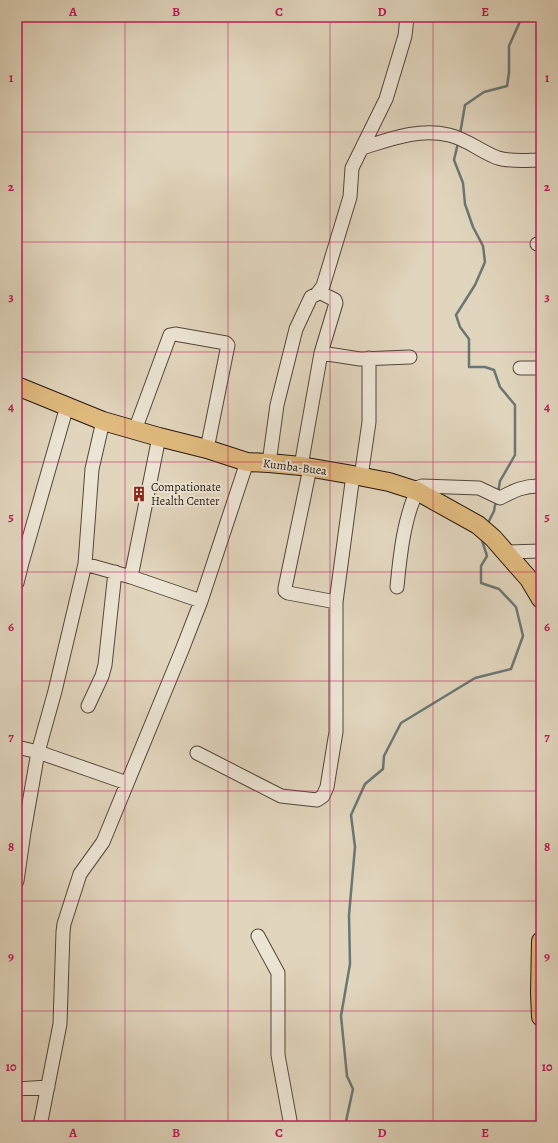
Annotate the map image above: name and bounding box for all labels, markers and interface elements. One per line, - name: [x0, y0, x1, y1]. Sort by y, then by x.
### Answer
- text: A: [68, 3, 78, 20]
- text: B: [172, 3, 180, 20]
- text: C: [275, 3, 283, 20]
- text: D: [377, 3, 387, 20]
- text: E: [481, 3, 489, 20]
- text: 1: [9, 69, 14, 86]
- text: 1: [545, 69, 550, 86]
- text: 2: [8, 178, 15, 195]
- text: 2: [544, 178, 551, 195]
- text: 3: [8, 288, 14, 305]
- text: 3: [544, 288, 550, 305]
- text: 4: [8, 398, 14, 415]
- text: 4: [544, 398, 550, 415]
- street label: Kumba-Buea: [262, 455, 328, 479]
- place label: Compationate Health Center: [151, 479, 221, 509]
- building icon: Compationate Health Center: [130, 485, 148, 503]
- text: 5: [8, 508, 14, 525]
- text: 5: [544, 508, 550, 525]
- text: 6: [8, 618, 14, 635]
- text: 6: [544, 618, 550, 635]
- text: 7: [8, 728, 14, 745]
- text: 7: [544, 728, 550, 745]
- text: 8: [8, 838, 14, 855]
- text: 8: [544, 838, 550, 855]
- text: 9: [8, 948, 14, 965]
- text: 9: [544, 948, 550, 965]
- text: 10: [5, 1058, 17, 1075]
- text: 10: [541, 1058, 553, 1075]
- text: A: [68, 1124, 78, 1141]
- text: B: [172, 1124, 180, 1141]
- text: C: [275, 1124, 283, 1141]
- text: D: [377, 1124, 387, 1141]
- text: E: [481, 1124, 489, 1141]

